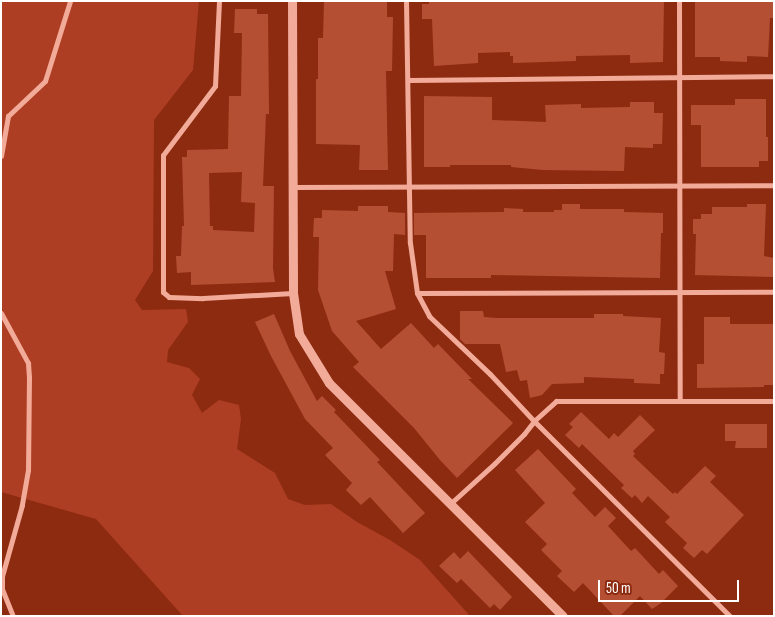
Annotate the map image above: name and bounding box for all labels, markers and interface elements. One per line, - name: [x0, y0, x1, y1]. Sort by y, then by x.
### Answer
- scale bar: [600, 570, 741, 602]
- text: 50 m: [606, 579, 631, 598]

